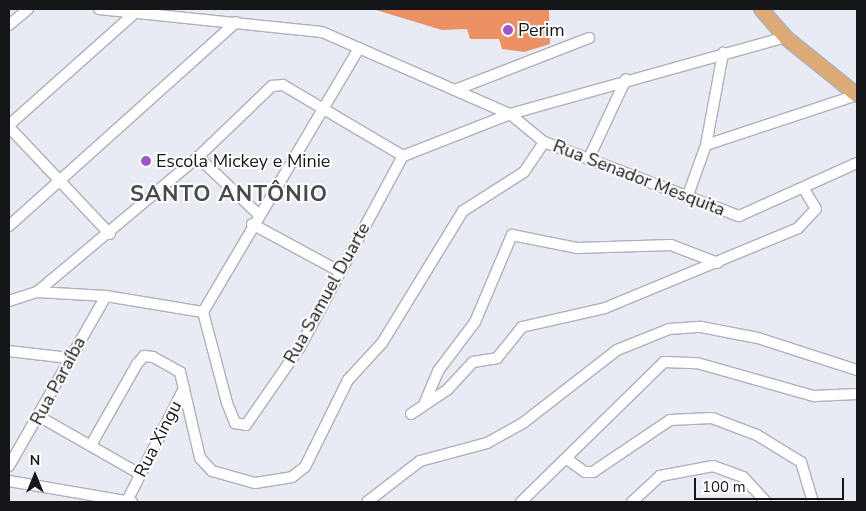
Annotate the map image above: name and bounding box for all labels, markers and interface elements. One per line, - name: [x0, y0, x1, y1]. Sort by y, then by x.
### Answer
- place label: Perim: [518, 19, 565, 41]
- marker: Perim: [502, 24, 514, 36]
- street label: Rua Senador Mesquita: [550, 135, 728, 221]
- place label: Escola Mickey e Minie: [156, 150, 330, 172]
- marker: Escola Mickey e Minie: [140, 155, 152, 167]
- district label: SANTO ANTÔNIO: [128, 182, 330, 208]
- street label: Rua Samuel Duarte: [279, 219, 375, 367]
- street label: Rua Paraíba: [26, 333, 90, 429]
- street label: Rua Xingu: [130, 397, 186, 481]
- north arrow: [10, 451, 60, 501]
- text: N: [30, 451, 40, 470]
- scale bar: [696, 468, 846, 500]
- text: 100 m: [702, 477, 746, 497]

